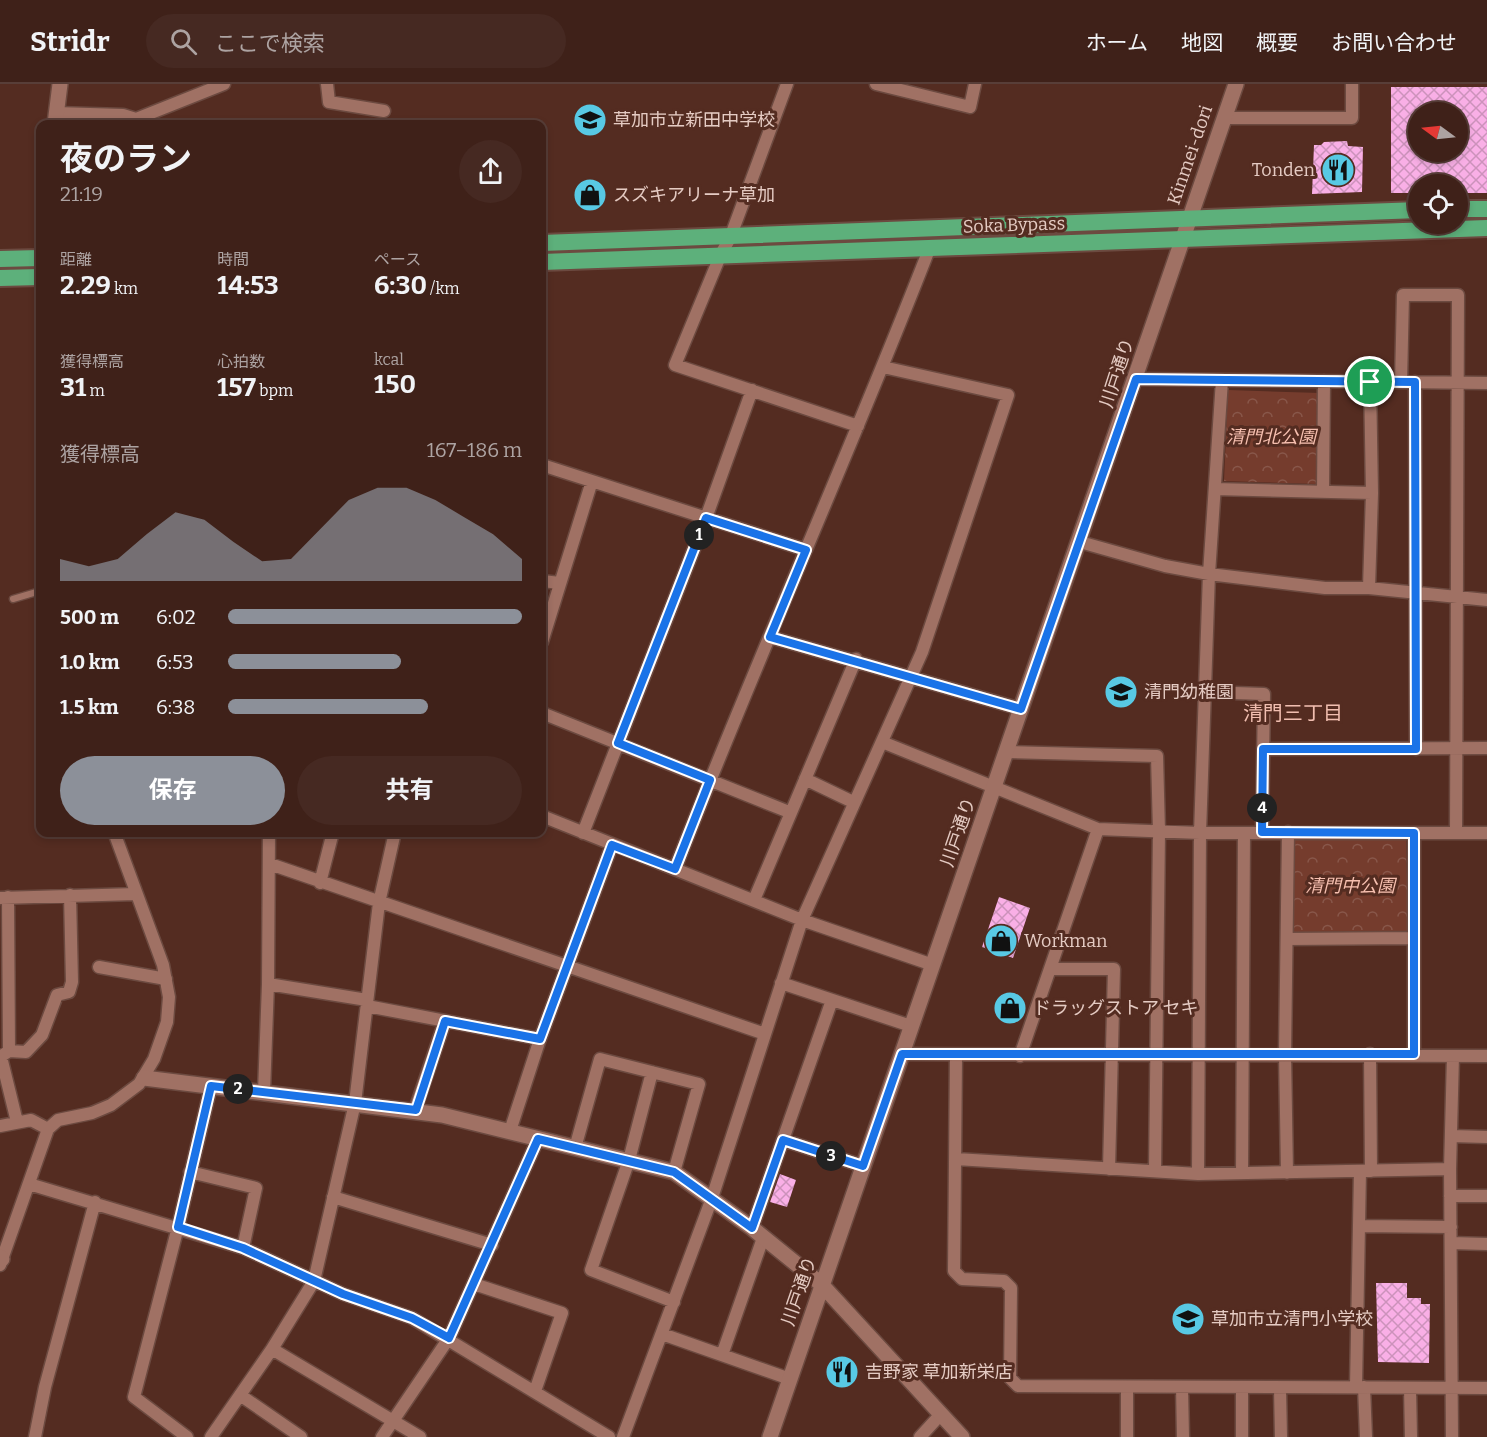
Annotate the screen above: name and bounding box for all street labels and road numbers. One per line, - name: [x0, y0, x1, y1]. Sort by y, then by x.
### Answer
- street label: Kinmei-dori: [1163, 102, 1217, 208]
- street label: Soka Bypass: [962, 212, 1066, 238]
- street label: 川戸通り: [1095, 335, 1139, 411]
- street label: 川戸通り: [936, 794, 980, 870]
- street label: 川戸通り: [777, 1253, 821, 1329]

